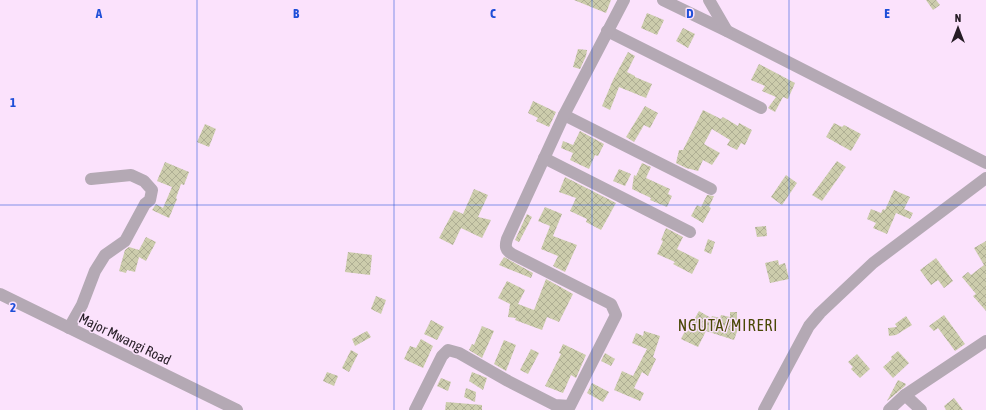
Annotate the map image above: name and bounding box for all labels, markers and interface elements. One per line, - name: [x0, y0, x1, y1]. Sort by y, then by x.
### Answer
- text: A: [95, 6, 103, 21]
- text: B: [293, 6, 300, 21]
- text: C: [490, 6, 496, 21]
- text: D: [686, 6, 694, 21]
- text: E: [884, 6, 890, 21]
- north arrow: [938, 8, 978, 48]
- text: N: [955, 12, 961, 24]
- text: 1: [10, 95, 16, 110]
- text: 2: [10, 300, 16, 315]
- street label: Major Mwangi Road: [76, 310, 174, 368]
- district label: NGUTA/MIRERI: [678, 316, 778, 334]

